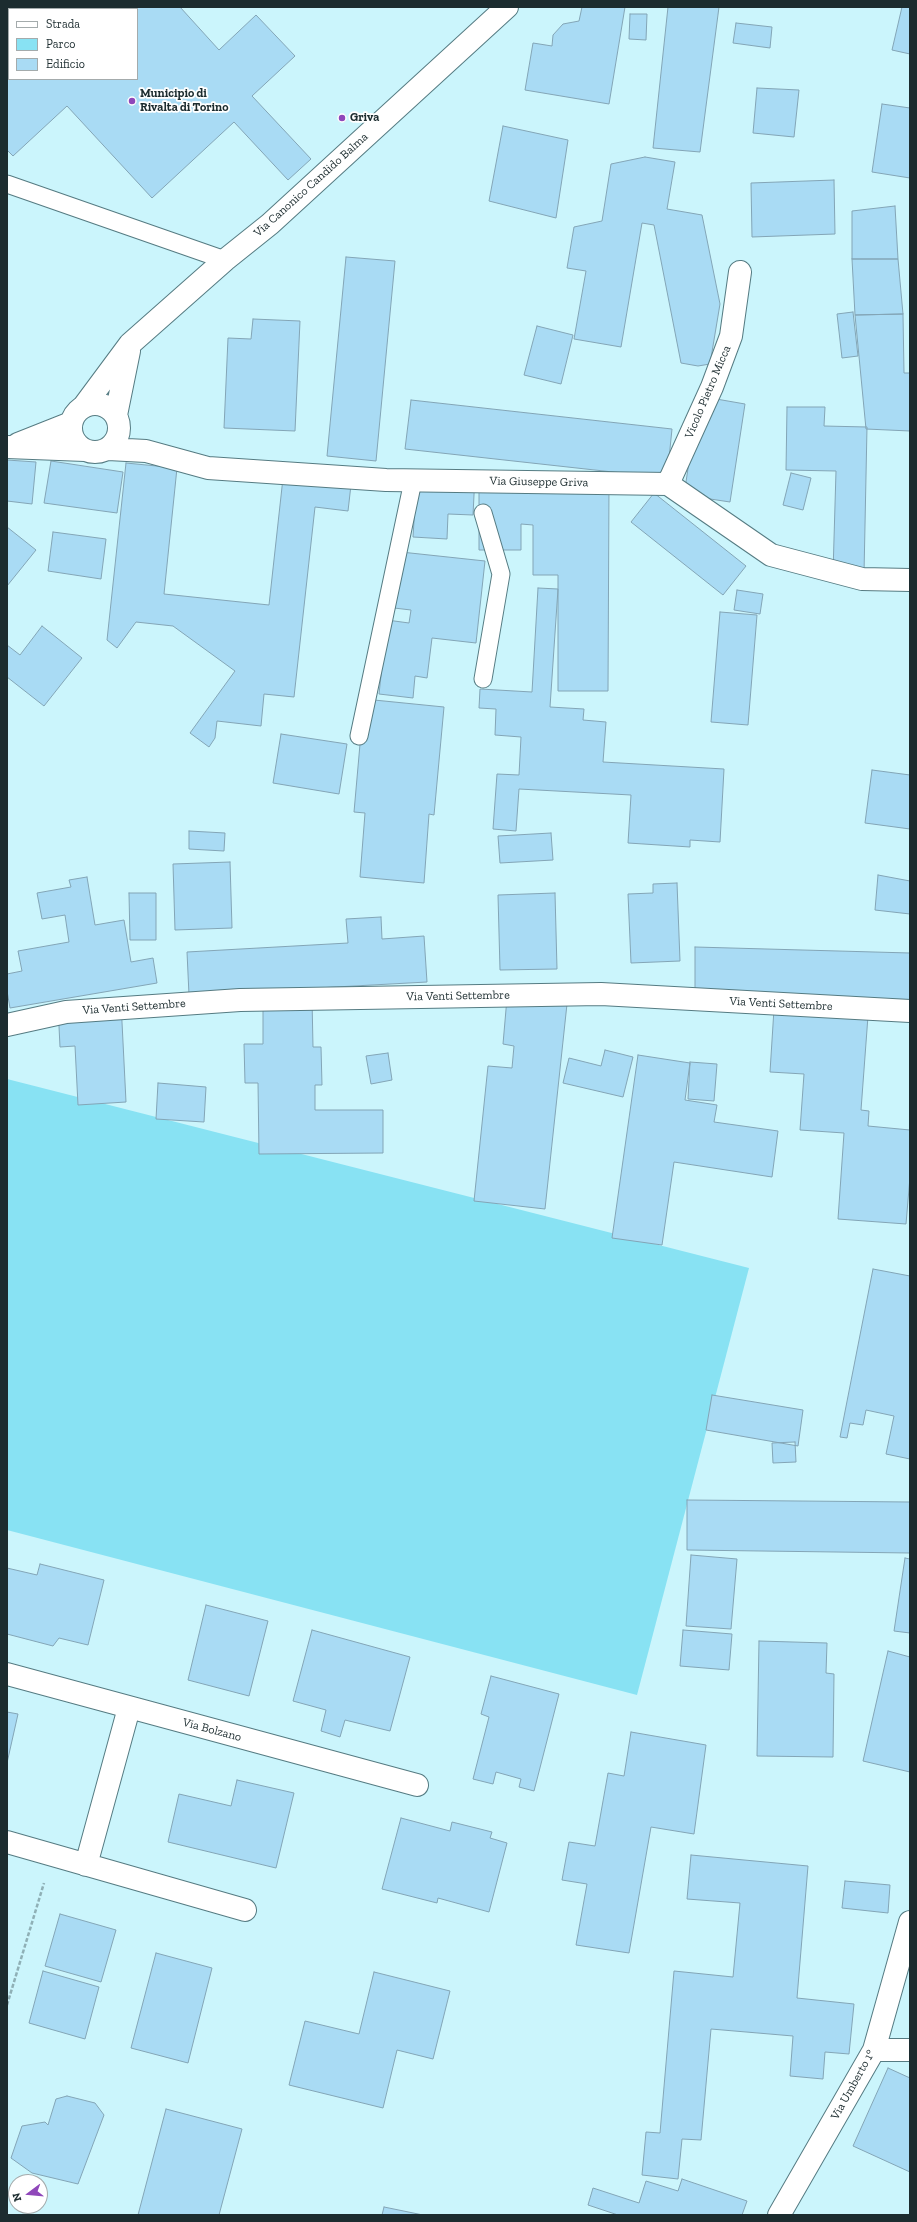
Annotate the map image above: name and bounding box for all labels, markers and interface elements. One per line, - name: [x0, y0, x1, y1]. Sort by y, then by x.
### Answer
- legend: [8, 8, 138, 80]
- text: Strada: [46, 17, 80, 31]
- text: Parco: [46, 37, 75, 51]
- text: Edificio: [46, 57, 85, 71]
- place label: Municipio di Rivalta di Torino: [140, 87, 228, 115]
- marker: Municipio di Rivalta di Torino: [127, 96, 137, 106]
- place label: Griva: [350, 111, 379, 125]
- marker: Griva: [337, 113, 347, 123]
- street label: Via Canonico Candido Balma: [251, 130, 371, 240]
- street label: Vicolo Pietro Micca: [682, 343, 734, 441]
- street label: Via Giuseppe Griva: [490, 474, 588, 490]
- street label: Via Venti Settembre: [406, 988, 510, 1004]
- street label: Via Venti Settembre: [729, 994, 833, 1014]
- street label: Via Venti Settembre: [82, 996, 186, 1018]
- street label: Via Bolzano: [181, 1715, 243, 1745]
- street label: Via Umberto 1°: [828, 2048, 878, 2122]
- north arrow: [8, 2174, 48, 2214]
- text: N: [10, 2191, 24, 2203]

